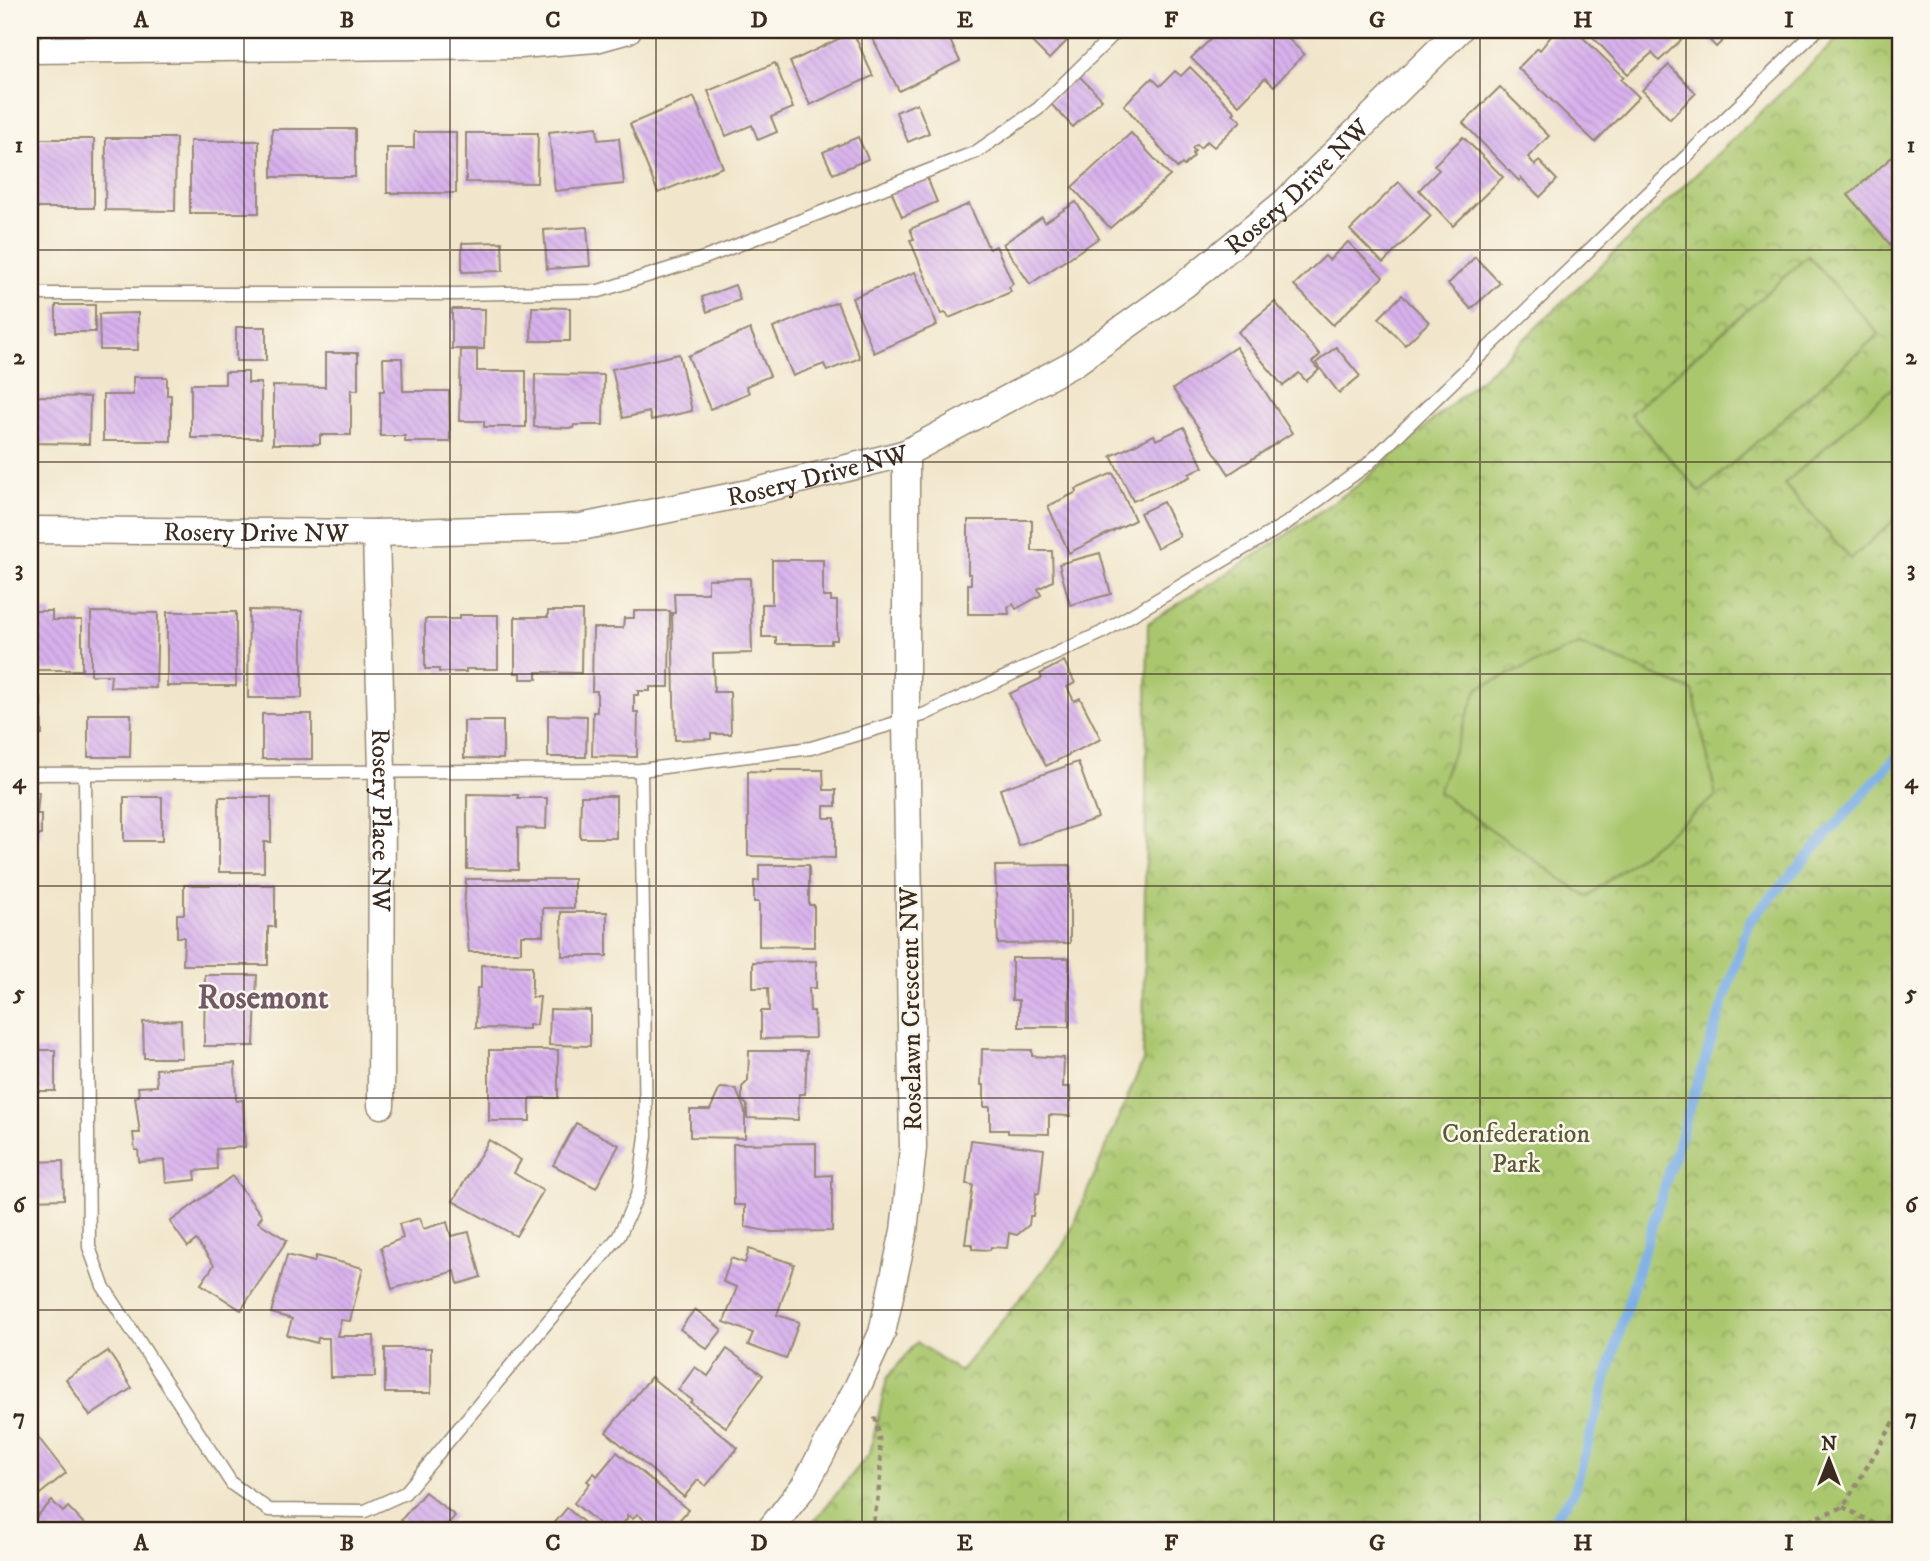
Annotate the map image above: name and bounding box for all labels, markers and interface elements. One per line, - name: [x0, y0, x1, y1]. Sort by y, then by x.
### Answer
- text: A: [133, 6, 150, 35]
- text: B: [340, 6, 354, 35]
- text: C: [545, 6, 561, 35]
- text: D: [750, 6, 768, 35]
- text: E: [957, 6, 973, 35]
- text: F: [1164, 6, 1179, 35]
- text: G: [1369, 6, 1385, 35]
- text: H: [1573, 6, 1593, 35]
- text: I: [1784, 6, 1794, 35]
- street label: Rosery Drive NW: [1219, 112, 1378, 263]
- text: 1: [15, 131, 23, 160]
- text: 1: [1907, 131, 1915, 160]
- text: 2: [13, 343, 25, 372]
- text: 2: [1905, 343, 1917, 372]
- street label: Rosery Drive NW: [724, 438, 913, 515]
- street label: Rosery Drive NW: [163, 516, 350, 551]
- text: 3: [15, 555, 23, 584]
- text: 3: [1907, 555, 1915, 584]
- street label: Rosery Place NW: [363, 728, 397, 913]
- text: 4: [12, 767, 27, 796]
- text: 4: [1904, 767, 1919, 796]
- street label: Roselawn Crescent NW: [893, 885, 930, 1131]
- district label: Rosemont: [198, 978, 329, 1019]
- text: 5: [12, 979, 25, 1008]
- text: 5: [1904, 979, 1917, 1008]
- park label: Confederation Park: [1442, 1118, 1591, 1181]
- text: 6: [13, 1191, 27, 1220]
- text: 6: [1905, 1191, 1919, 1220]
- text: 7: [13, 1403, 25, 1432]
- text: 7: [1905, 1403, 1917, 1432]
- north arrow: [1794, 1424, 1864, 1494]
- text: N: [1821, 1433, 1837, 1456]
- text: A: [133, 1529, 150, 1558]
- text: B: [340, 1529, 354, 1558]
- text: C: [545, 1529, 561, 1558]
- text: D: [750, 1529, 768, 1558]
- text: E: [957, 1529, 973, 1558]
- text: F: [1164, 1529, 1179, 1558]
- text: G: [1369, 1529, 1385, 1558]
- text: H: [1573, 1529, 1593, 1558]
- text: I: [1784, 1529, 1794, 1558]

